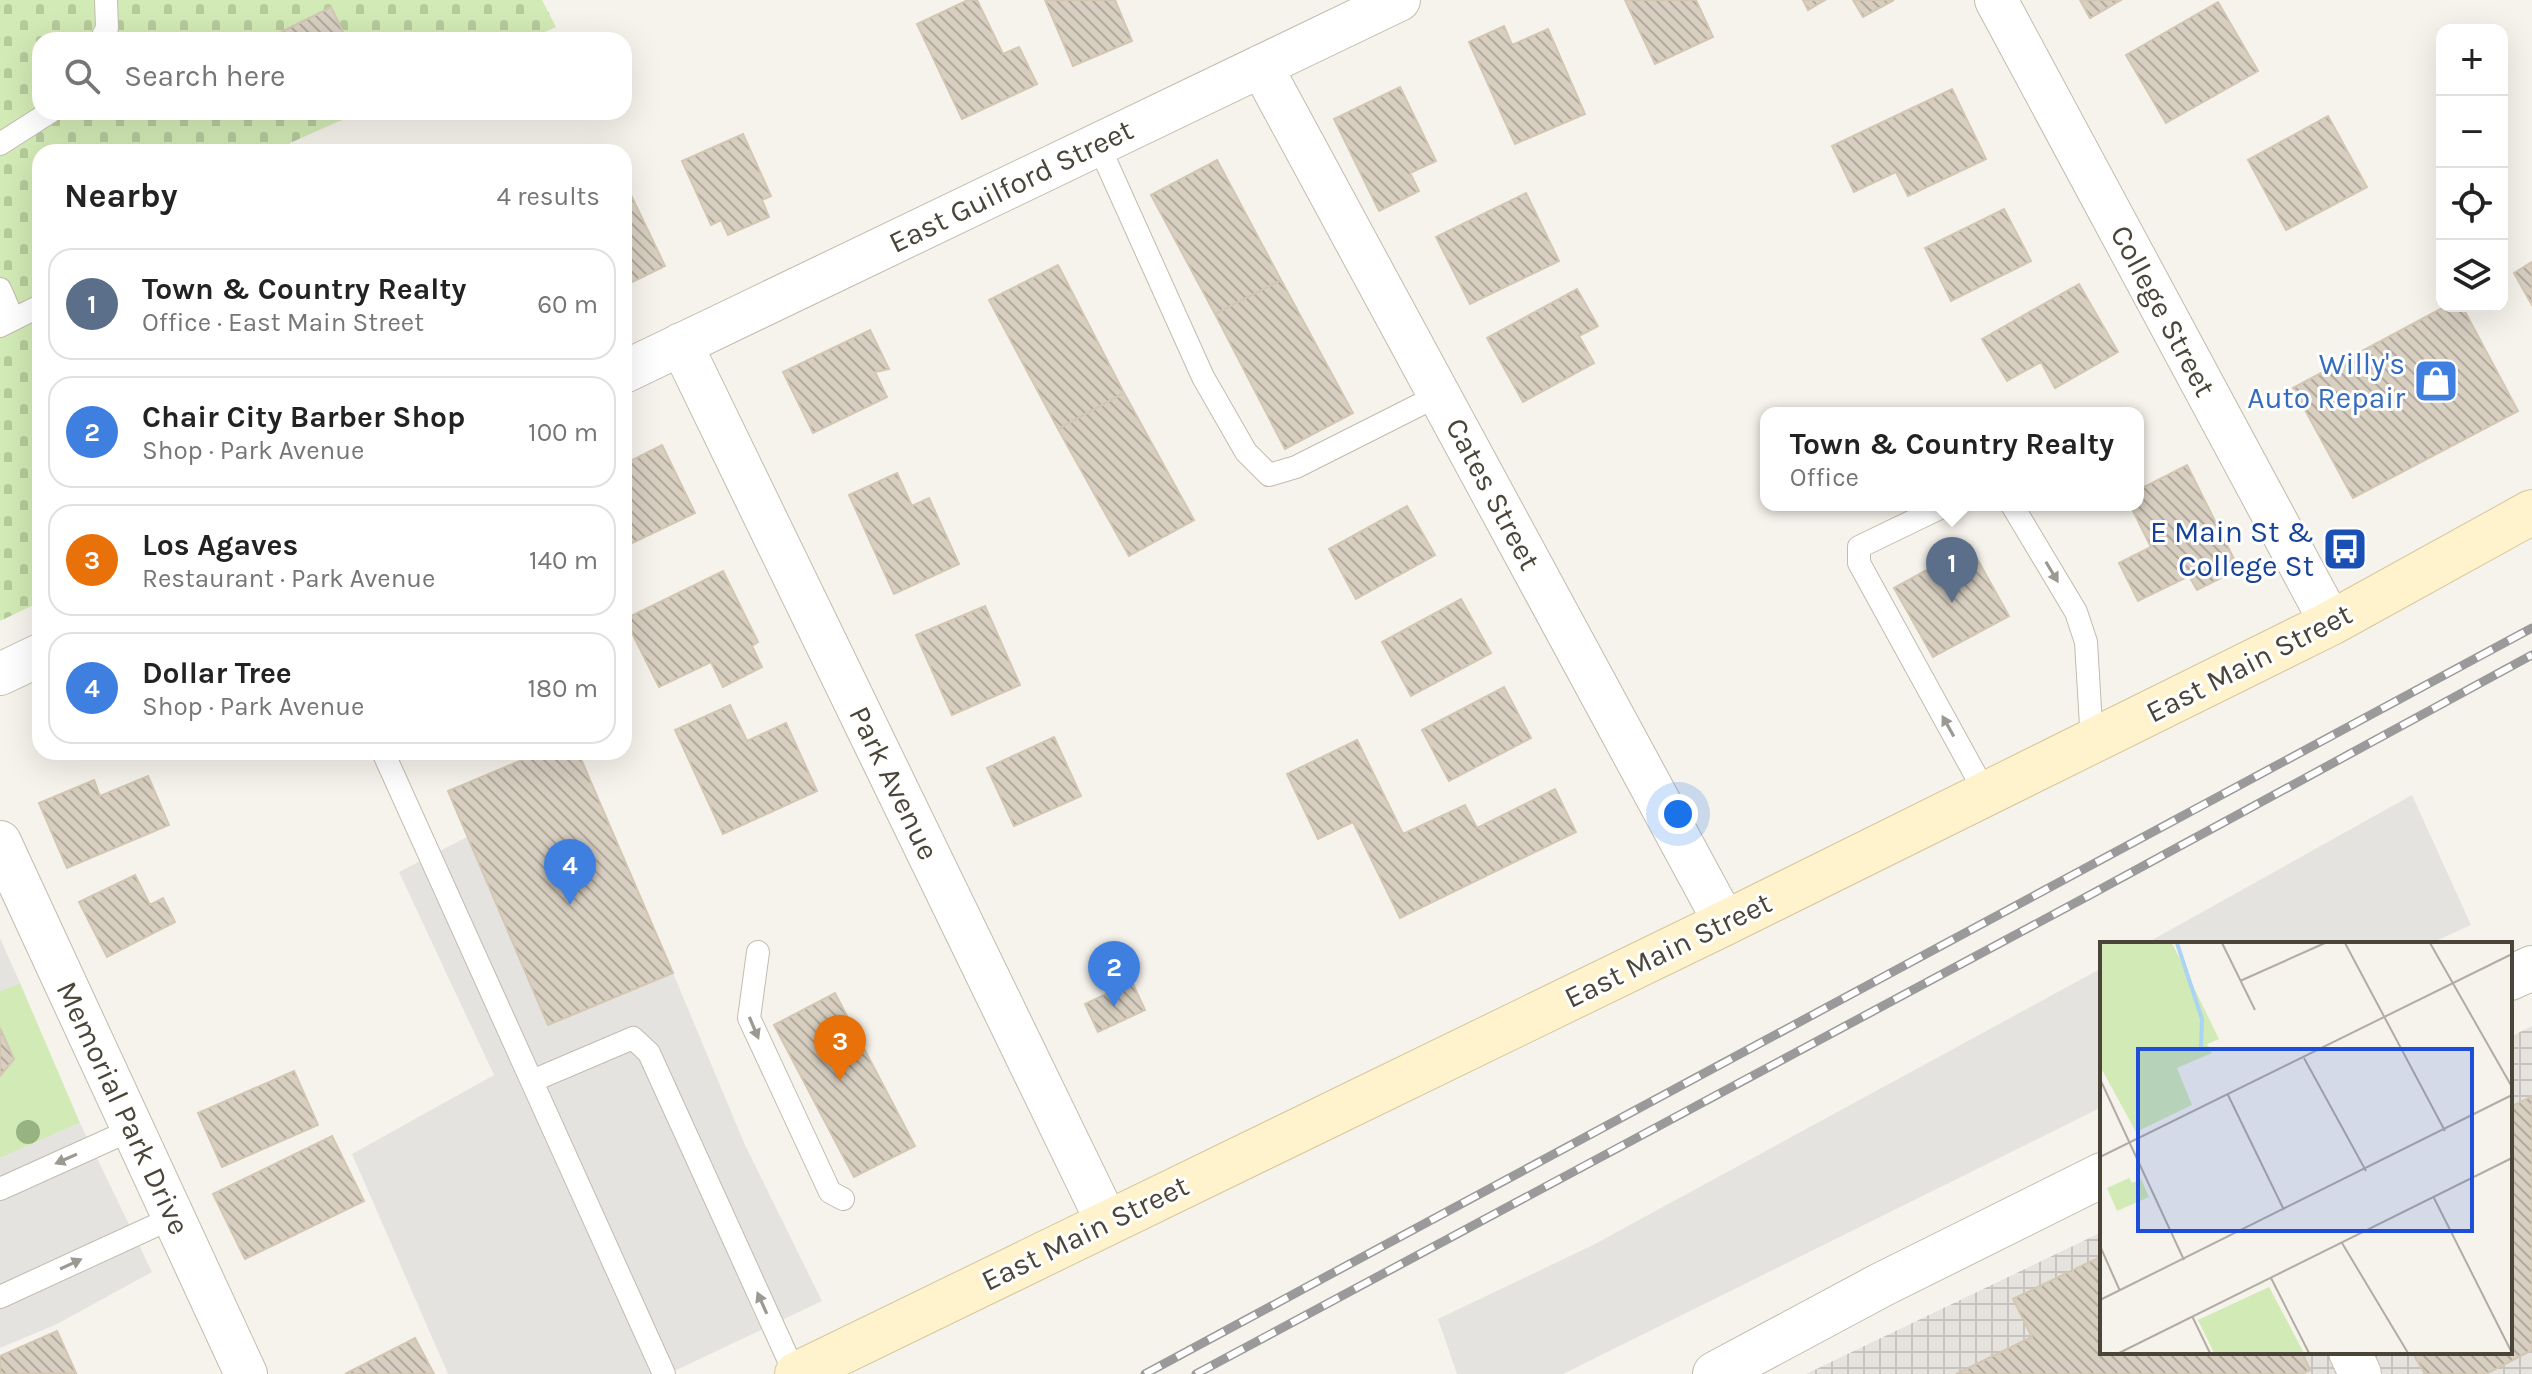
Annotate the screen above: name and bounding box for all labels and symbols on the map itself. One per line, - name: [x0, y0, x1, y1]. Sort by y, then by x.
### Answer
- street label: East Guilford Street: [883, 111, 1139, 261]
- street label: College Street: [2103, 219, 2223, 403]
- place label: Willy's Auto Repair: [2247, 346, 2405, 416]
- shop icon: Willy's Auto Repair: [2412, 357, 2460, 405]
- street label: Cates Street: [1438, 412, 1548, 576]
- place label: E Main St & College St: [2150, 514, 2314, 584]
- bus stop icon: E Main St & College St: [2321, 525, 2369, 573]
- pin: 1: [1926, 537, 1978, 603]
- one-way arrow: [2045, 561, 2059, 583]
- street label: East Main Street: [2140, 596, 2358, 730]
- street label: Park Avenue: [841, 700, 947, 866]
- one-way arrow: [1942, 714, 1955, 737]
- your location: [1658, 794, 1698, 834]
- pin: 4: [544, 839, 596, 905]
- street label: East Main Street: [1559, 884, 1777, 1016]
- pin: 2: [1088, 941, 1140, 1007]
- inset map: [2100, 942, 2512, 1354]
- street label: Memorial Park Drive: [49, 976, 197, 1240]
- pin: 3: [814, 1015, 866, 1081]
- one-way arrow: [748, 1017, 761, 1040]
- one-way arrow: [55, 1152, 78, 1166]
- street label: East Main Street: [976, 1167, 1194, 1299]
- one-way arrow: [59, 1258, 83, 1271]
- one-way arrow: [756, 1291, 769, 1315]

